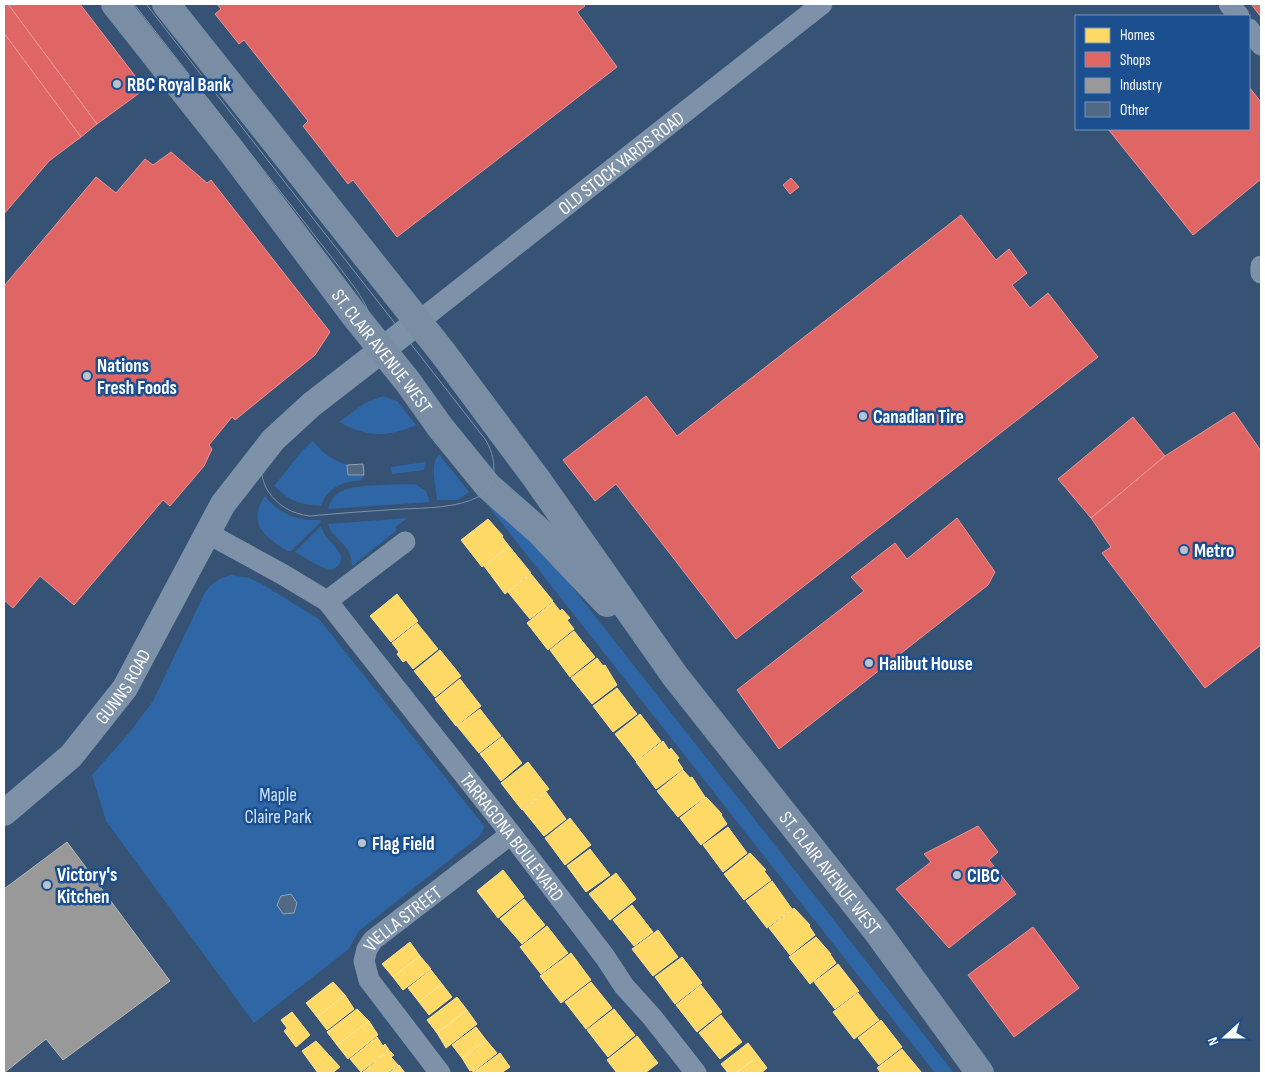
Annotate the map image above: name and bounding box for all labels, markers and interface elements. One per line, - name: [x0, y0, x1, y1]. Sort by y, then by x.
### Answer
- legend: [1075, 15, 1250, 130]
- text: Homes: [1120, 26, 1155, 45]
- text: Shops: [1120, 51, 1151, 70]
- place label: RBC Royal Bank: [127, 74, 231, 97]
- text: Industry: [1120, 76, 1162, 95]
- marker: RBC Royal Bank: [111, 78, 123, 90]
- text: Other: [1120, 101, 1149, 120]
- street label: OLD STOCK YARDS ROAD: [554, 107, 689, 220]
- street label: ST. CLAIR AVENUE WEST: [326, 285, 437, 418]
- place label: Nations Fresh Foods: [97, 355, 177, 400]
- marker: Nations Fresh Foods: [81, 370, 93, 382]
- place label: Canadian Tire: [873, 406, 964, 429]
- marker: Canadian Tire: [857, 410, 869, 422]
- place label: Metro: [1194, 540, 1234, 563]
- marker: Metro: [1178, 544, 1190, 556]
- street label: GUNNS ROAD: [91, 646, 157, 729]
- place label: Halibut House: [879, 653, 973, 676]
- marker: Halibut House: [863, 657, 875, 669]
- street label: TARRAGONA BOULEVARD: [454, 769, 568, 907]
- park label: Maple Claire Park: [244, 784, 312, 829]
- street label: ST. CLAIR AVENUE WEST: [774, 807, 885, 940]
- place label: Flag Field: [372, 833, 434, 856]
- marker: Flag Field: [356, 837, 368, 849]
- place label: Victory's Kitchen: [57, 864, 117, 909]
- place label: CIBC: [967, 865, 1000, 888]
- marker: CIBC: [951, 869, 963, 881]
- marker: Victory's Kitchen: [41, 879, 53, 891]
- street label: VIELLA STREET: [359, 881, 447, 956]
- north arrow: [1200, 1012, 1250, 1062]
- text: N: [1204, 1035, 1223, 1048]

